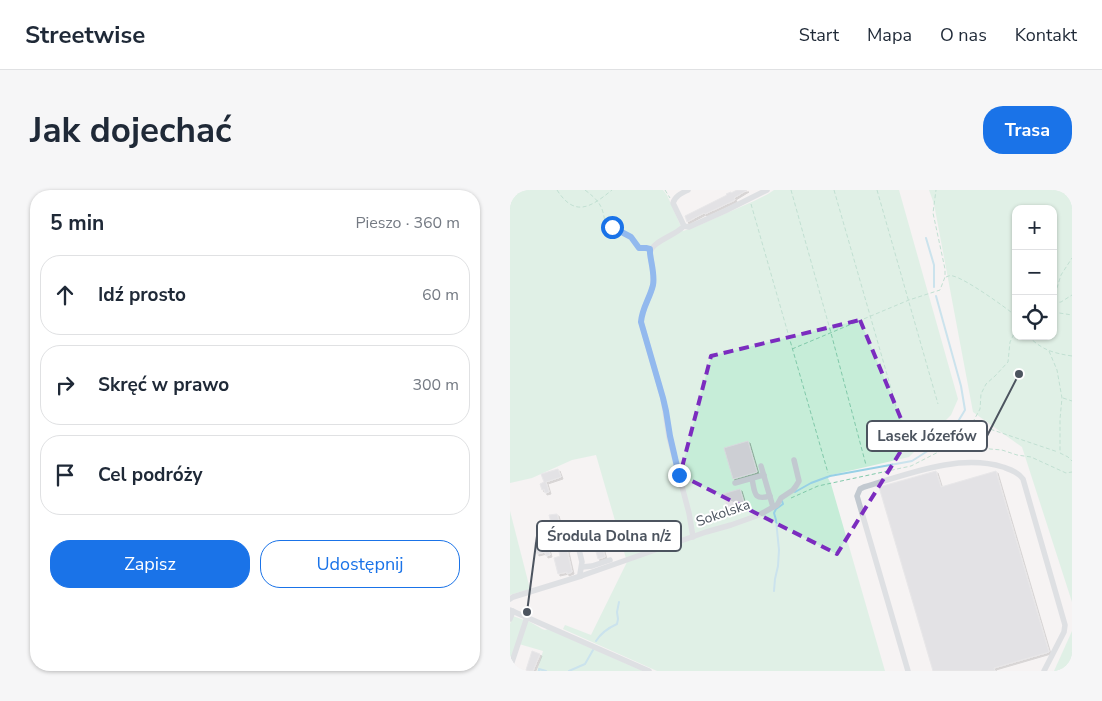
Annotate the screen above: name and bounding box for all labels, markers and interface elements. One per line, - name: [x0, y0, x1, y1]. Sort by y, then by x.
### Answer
- text: Streetwise: [25, 19, 145, 51]
- text: Start: [799, 23, 839, 47]
- text: Mapa: [867, 23, 912, 47]
- text: O nas: [940, 23, 987, 47]
- text: Kontakt: [1015, 23, 1077, 47]
- button: Trasa: [983, 106, 1072, 154]
- text: Jak dojechać: [30, 107, 232, 154]
- map controls: [1012, 205, 1057, 340]
- button: +: [1012, 205, 1057, 250]
- text: 5 min: [50, 209, 104, 237]
- text: Pieszo · 360 m: [355, 212, 460, 234]
- route start: [601, 216, 624, 239]
- button: −: [1012, 250, 1057, 295]
- icon: ahead: [51, 281, 79, 309]
- text: Idź prosto: [98, 282, 186, 308]
- text: 60 m: [422, 284, 459, 306]
- button: locate: [1012, 295, 1057, 340]
- icon: right: [51, 371, 79, 399]
- text: Skręć w prawo: [98, 372, 229, 398]
- text: 300 m: [412, 374, 459, 396]
- callout: Lasek Józefów: [867, 421, 987, 451]
- text: Lasek Józefów: [877, 426, 977, 446]
- icon: arrive: [51, 461, 79, 489]
- text: Cel podróży: [98, 462, 202, 488]
- route end: [668, 464, 691, 487]
- street label: Sokolska: [693, 495, 753, 531]
- callout: Środula Dolna n/ż: [537, 521, 681, 551]
- text: Środula Dolna n/ż: [547, 526, 671, 546]
- button: Zapisz: [50, 540, 250, 588]
- button: Udostępnij: [260, 540, 460, 588]

